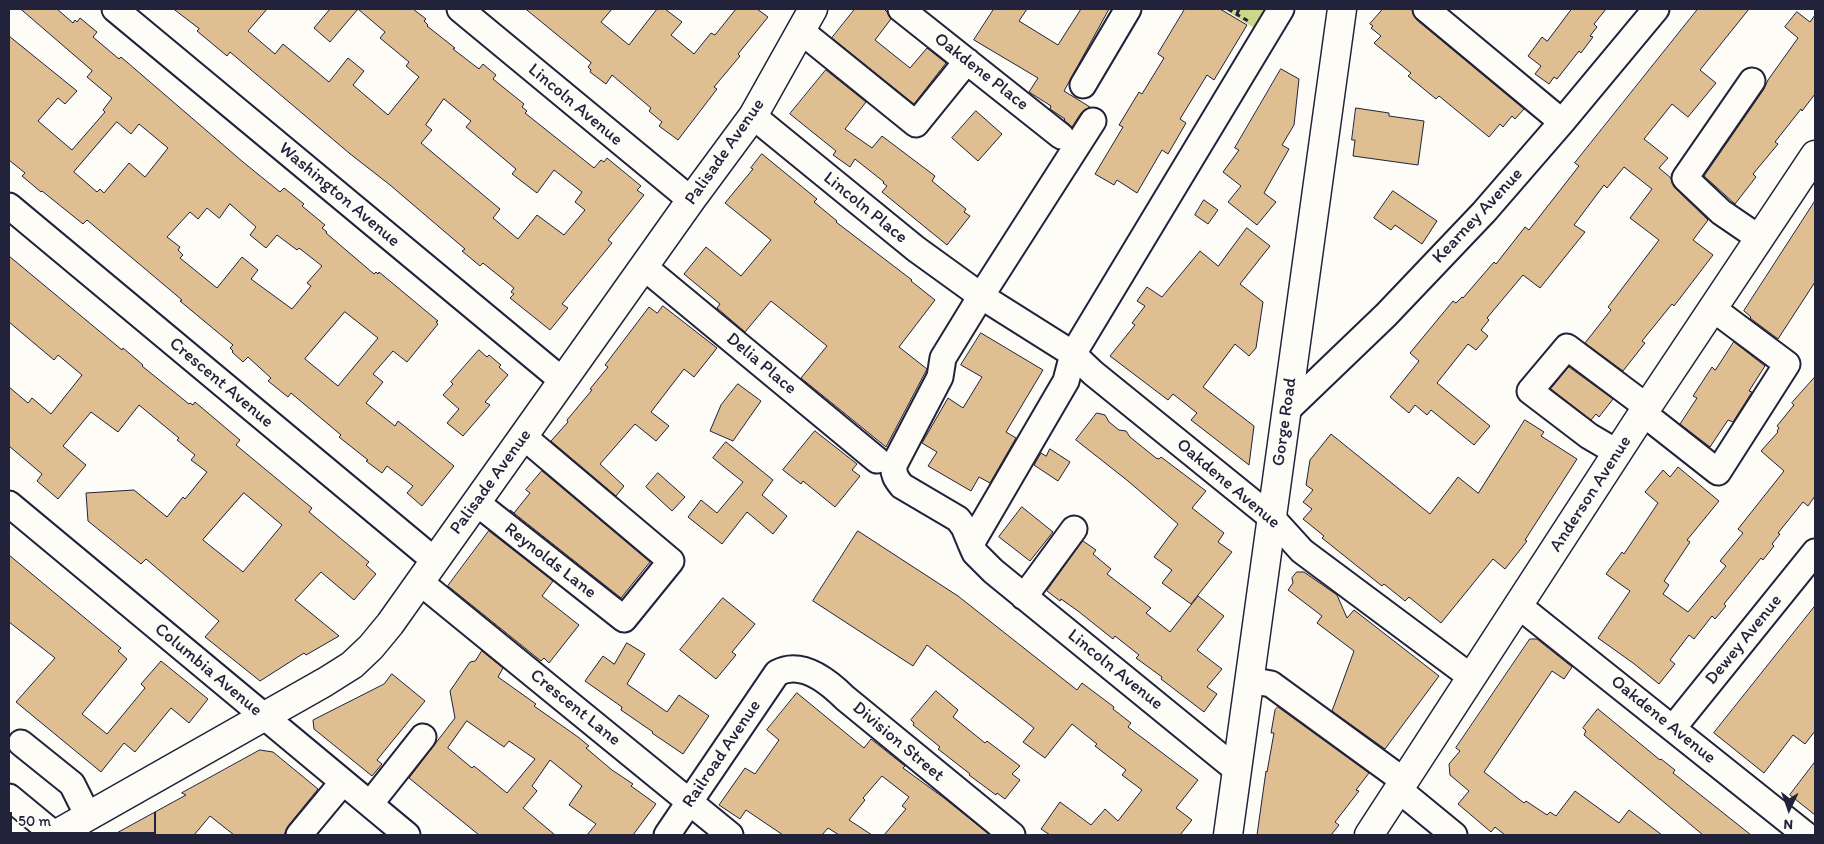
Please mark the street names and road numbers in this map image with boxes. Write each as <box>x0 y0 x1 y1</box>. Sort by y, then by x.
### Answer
street label: Oakdene Place <box>929 28 1033 116</box>
street label: Lincoln Avenue <box>523 59 627 151</box>
street label: Palisade Avenue <box>680 95 770 209</box>
street label: Washington Avenue <box>274 138 404 252</box>
street label: Kearney Avenue <box>1428 164 1528 268</box>
street label: Lincoln Place <box>819 168 911 248</box>
street label: Delia Place <box>721 328 801 400</box>
street label: Crescent Avenue <box>165 333 277 433</box>
street label: Gorge Road <box>1268 376 1302 468</box>
street label: Palisade Avenue <box>446 425 536 539</box>
street label: Anderson Avenue <box>1545 432 1637 556</box>
street label: Oakdene Avenue <box>1172 434 1284 534</box>
street label: Reynolds Lane <box>500 518 600 604</box>
street label: Dewey Avenue <box>1701 590 1787 690</box>
street label: Columbia Avenue <box>150 619 266 721</box>
street label: Lincoln Avenue <box>1063 625 1167 715</box>
street label: Crescent Lane <box>525 665 625 751</box>
street label: Oakdene Avenue <box>1606 671 1720 769</box>
street label: Railroad Avenue <box>678 696 766 812</box>
street label: Division Street <box>848 697 948 787</box>

